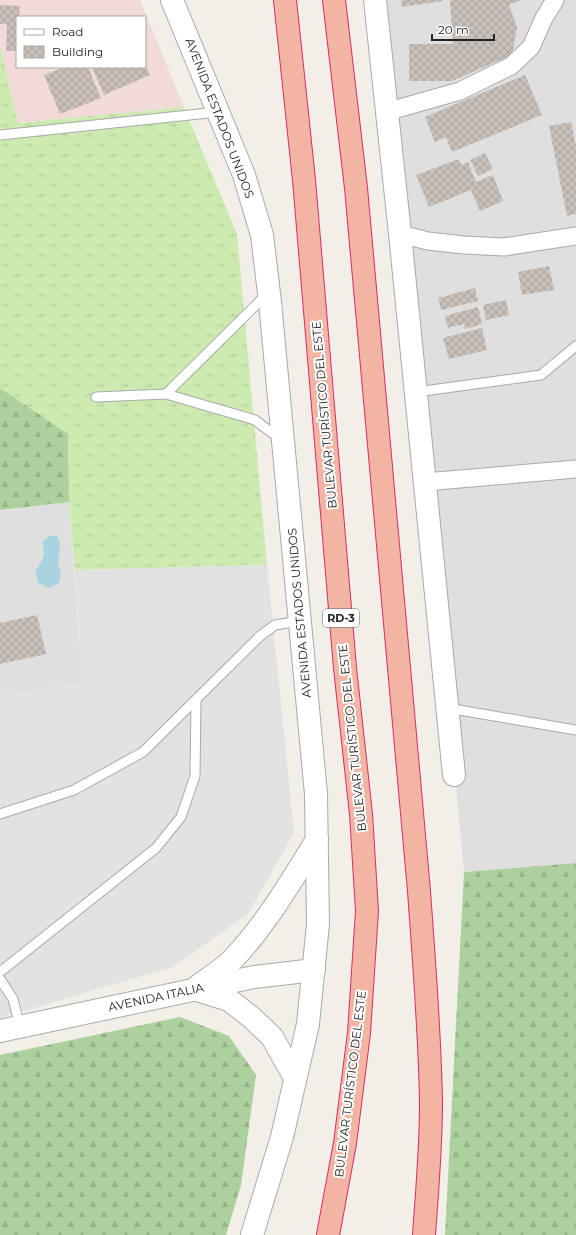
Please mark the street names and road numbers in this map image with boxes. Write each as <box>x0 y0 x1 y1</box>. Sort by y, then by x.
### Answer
street label: AVENIDA ESTADOS UNIDOS <box>182 36 258 200</box>
street label: BULEVAR TURÍSTICO DEL ESTE <box>308 321 340 509</box>
street label: AVENIDA ESTADOS UNIDOS <box>284 527 314 699</box>
road number: RD-3 <box>323 609 359 627</box>
street label: BULEVAR TURÍSTICO DEL ESTE <box>335 644 369 832</box>
street label: AVENIDA ITALIA <box>107 979 206 1014</box>
street label: BULEVAR TURÍSTICO DEL ESTE <box>331 990 369 1178</box>

